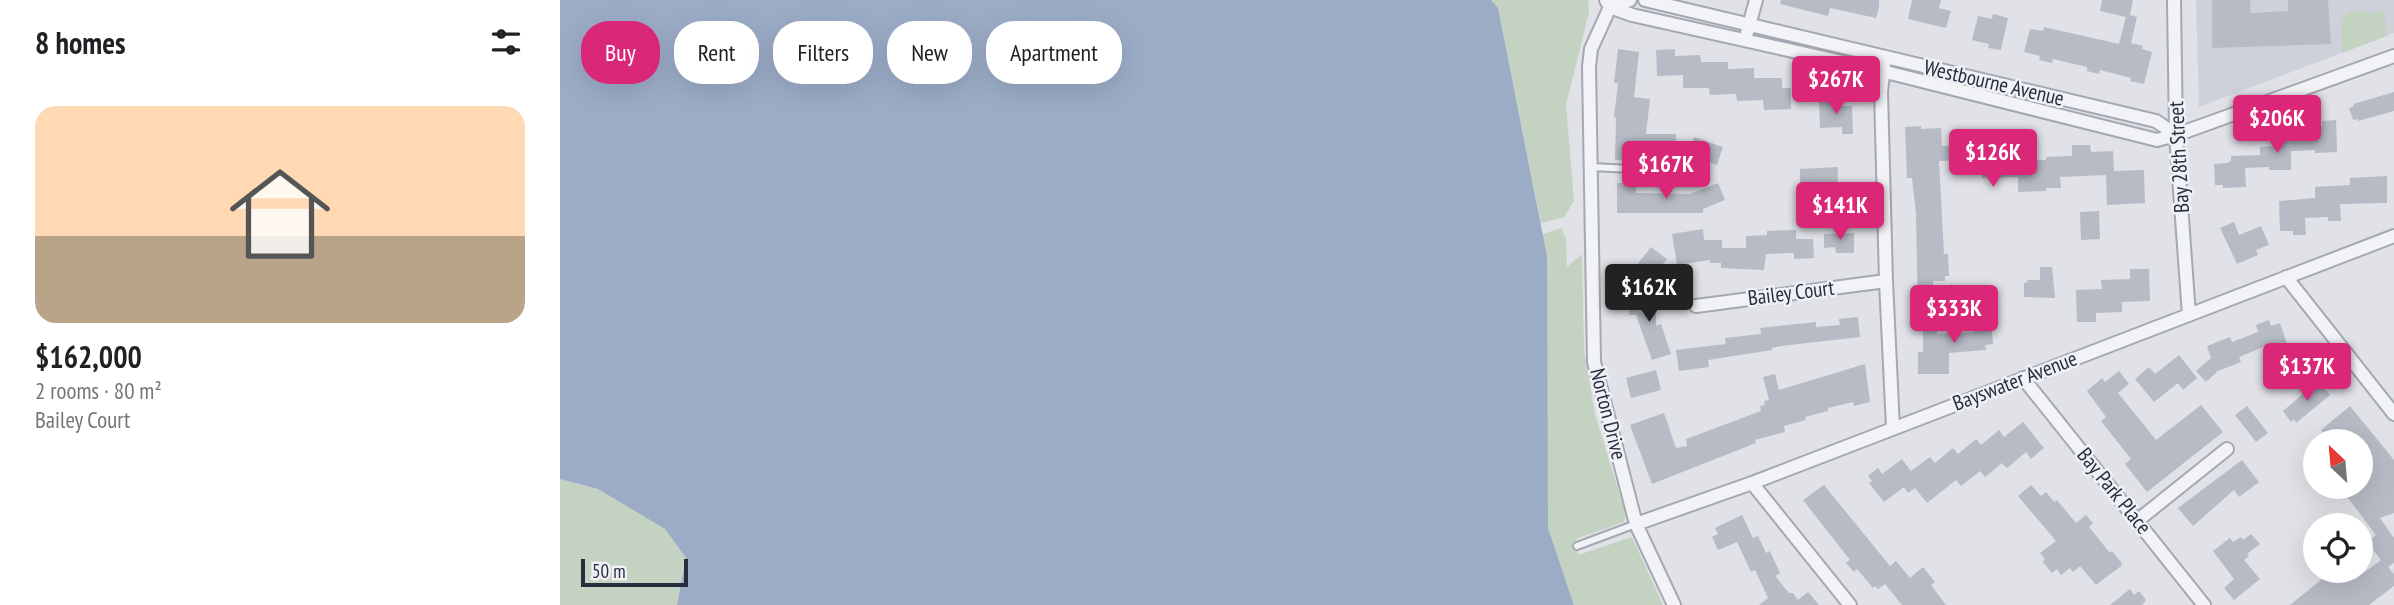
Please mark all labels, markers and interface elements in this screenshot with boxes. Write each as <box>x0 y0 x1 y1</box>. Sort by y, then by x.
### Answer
chip: Buy <box>581 21 660 84</box>
chip: Rent <box>674 21 759 84</box>
chip: Filters <box>773 21 873 84</box>
chip: New <box>887 21 972 84</box>
chip: Apartment <box>986 21 1122 84</box>
text: 8 homes <box>35 23 126 62</box>
icon: filters <box>487 23 525 61</box>
street label: Westbourne Avenue <box>1921 53 2067 112</box>
pin: $267K <box>1787 57 1885 116</box>
text: $267K <box>1808 64 1864 93</box>
pin: $206K <box>2228 96 2326 155</box>
street label: Bay 28th Street <box>2162 100 2195 214</box>
text: $206K <box>2249 103 2305 132</box>
pin: $126K <box>1944 130 2042 189</box>
text: $126K <box>1965 137 2021 166</box>
pin: $167K <box>1617 142 1715 201</box>
text: $167K <box>1638 149 1694 178</box>
icon: home <box>217 151 343 277</box>
pin: $141K <box>1791 182 1889 242</box>
text: $141K <box>1812 190 1868 219</box>
pin: $162K <box>1600 264 1698 324</box>
text: $162K <box>1621 272 1677 301</box>
street label: Bailey Court <box>1746 274 1836 311</box>
pin: $333K <box>1905 286 2003 345</box>
text: $333K <box>1926 293 1982 322</box>
text: $162,000 <box>35 337 142 376</box>
street label: Bayswater Avenue <box>1949 344 2081 417</box>
pin: $137K <box>2258 344 2356 403</box>
text: $137K <box>2279 351 2335 380</box>
street label: Norton Drive <box>1584 365 1633 462</box>
text: 2 rooms · 80 m² <box>35 376 162 405</box>
text: Bailey Court <box>35 405 130 434</box>
north arrow <box>2303 429 2373 499</box>
map controls <box>2303 429 2373 583</box>
street label: Bay Park Place <box>2071 442 2158 539</box>
button: locate <box>2303 513 2373 583</box>
scale bar <box>581 556 688 588</box>
text: 50 m <box>592 559 626 583</box>

